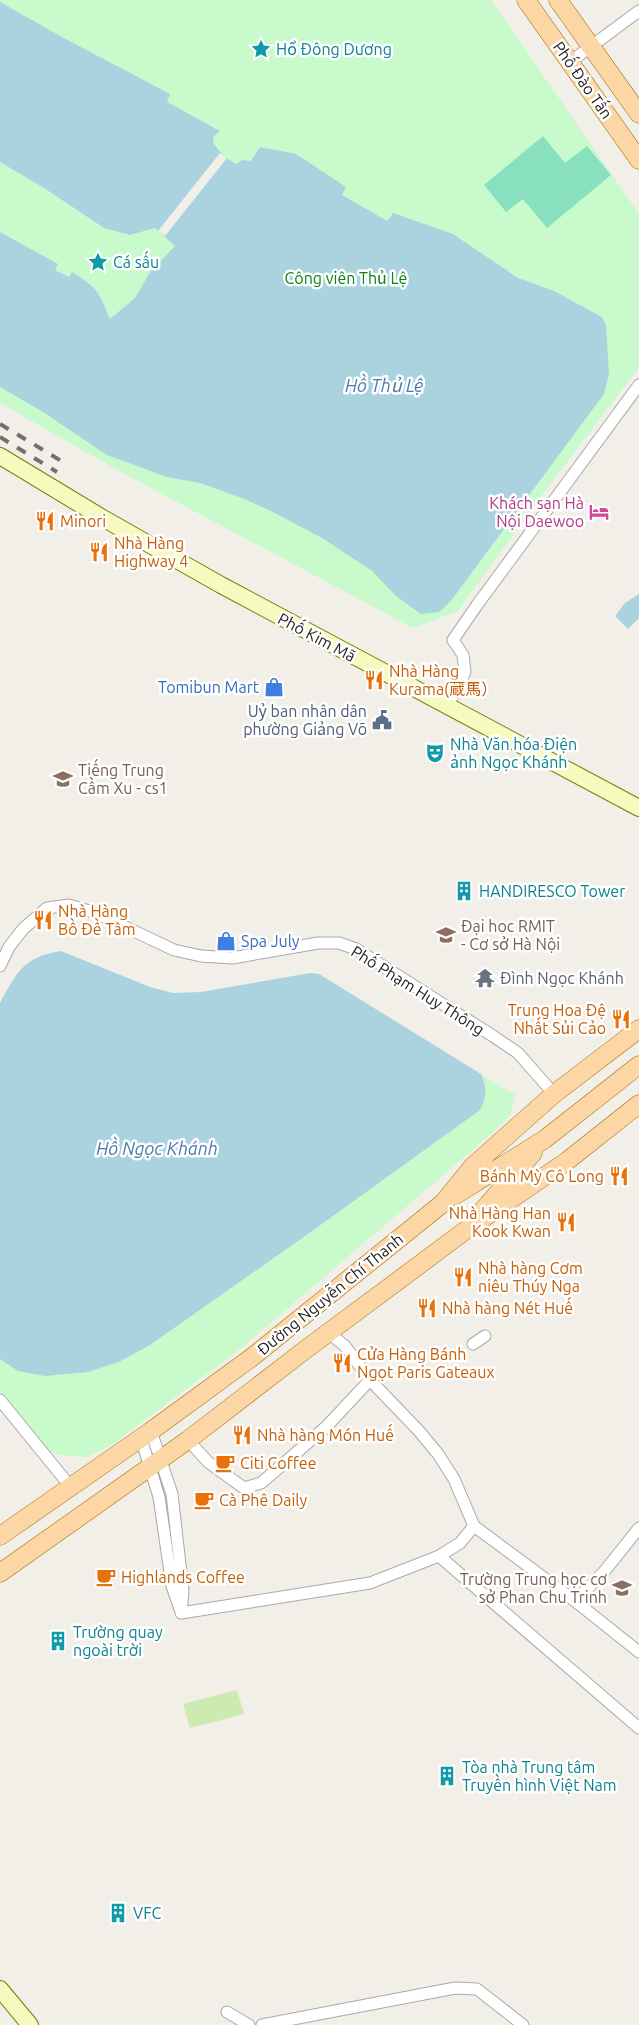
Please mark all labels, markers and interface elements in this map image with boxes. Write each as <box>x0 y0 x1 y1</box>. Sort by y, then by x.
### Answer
street label: Phố Đào Tấn <box>550 36 619 122</box>
place icon: Hổ Đông Dương <box>250 38 272 60</box>
place label: Hổ Đông Dương <box>276 40 392 58</box>
place label: Cá sấu <box>113 250 159 271</box>
place icon: Cá sấu <box>87 251 109 273</box>
park label: Công viên Thủ Lệ <box>285 269 407 287</box>
water label: Hồ Thủ Lệ <box>345 373 423 395</box>
place label: Khách sạn Hà Nội Daewoo <box>489 494 584 530</box>
hotel icon: Khách sạn Hà Nội Daewoo <box>588 501 610 523</box>
restaurant icon: Minori <box>34 510 56 532</box>
place label: Minori <box>60 512 106 530</box>
place label: Nhà Hàng Highway 4 <box>114 534 188 570</box>
restaurant icon: Nhà Hàng Highway 4 <box>88 541 110 563</box>
street label: Phố Kim Mã <box>275 606 360 665</box>
place label: Nhà Hàng Kurama(蔵馬） <box>389 662 497 699</box>
restaurant icon: Nhà Hàng Kurama(蔵馬） <box>363 669 385 691</box>
shop icon: Tomibun Mart <box>263 676 285 698</box>
place label: Tomibun Mart <box>158 678 260 696</box>
place label: Uỷ ban nhân dân phường Giảng Võ <box>243 702 367 738</box>
public building icon: Uỷ ban nhân dân phường Giảng Võ <box>371 709 393 731</box>
place label: Nhà Văn hóa Điện ảnh Ngọc Khánh <box>450 735 577 771</box>
theatre icon: Nhà Văn hóa Điện ảnh Ngọc Khánh <box>424 742 446 764</box>
place label: Tiếng Trung Cầm Xu - cs1 <box>78 758 168 797</box>
school or university icon: Tiếng Trung Cầm Xu - cs1 <box>52 768 74 790</box>
building icon: HANDIRESCO Tower <box>453 880 475 902</box>
place label: HANDIRESCO Tower <box>479 882 625 900</box>
place label: Nhà Hàng Bồ Đề Tâm <box>58 902 136 938</box>
restaurant icon: Nhà Hàng Bồ Đề Tâm <box>32 909 54 931</box>
place label: Đại học RMIT - Cơ sở Hà Nội <box>461 917 560 953</box>
school or university icon: Đại học RMIT - Cơ sở Hà Nội <box>435 924 457 946</box>
shop icon: Spa July <box>215 930 237 952</box>
place label: Spa July <box>241 932 300 950</box>
street label: Phố Phạm Huy Thông <box>348 939 489 1038</box>
temple icon: Đình Ngọc Khánh <box>474 967 496 989</box>
place label: Đình Ngọc Khánh <box>500 969 624 987</box>
place label: Trung Hoa Đệ Nhất Sủi Cảo <box>508 1001 606 1037</box>
restaurant icon: Trung Hoa Đệ Nhất Sủi Cảo <box>610 1008 632 1030</box>
water label: Hồ Ngọc Khánh <box>96 1136 218 1158</box>
restaurant icon: Bánh Mỳ Cô Long <box>608 1165 630 1187</box>
place label: Bánh Mỳ Cô Long <box>480 1167 604 1185</box>
place label: Nhà Hàng Han Kook Kwan <box>449 1204 551 1240</box>
restaurant icon: Nhà Hàng Han Kook Kwan <box>555 1211 577 1233</box>
street label: Đường Nguyễn Chí Thanh <box>252 1227 407 1358</box>
place label: Nhà hàng Cơm niêu Thúy Nga <box>478 1259 583 1295</box>
restaurant icon: Nhà hàng Cơm niêu Thúy Nga <box>452 1266 474 1288</box>
place label: Nhà hàng Nét Huế <box>442 1296 573 1317</box>
restaurant icon: Nhà hàng Nét Huế <box>416 1297 438 1319</box>
place label: Cửa Hàng Bánh Ngọt Paris Gateaux <box>357 1345 495 1381</box>
restaurant icon: Cửa Hàng Bánh Ngọt Paris Gateaux <box>331 1352 353 1374</box>
place label: Nhà hàng Món Huế <box>257 1423 394 1444</box>
restaurant icon: Nhà hàng Món Huế <box>231 1424 253 1446</box>
cafe icon: Citi Coffee <box>214 1452 236 1474</box>
place label: Citi Coffee <box>240 1454 317 1472</box>
cafe icon: Cà Phê Daily <box>193 1489 215 1511</box>
place label: Cà Phê Daily <box>219 1491 307 1509</box>
cafe icon: Highlands Coffee <box>95 1566 117 1588</box>
place label: Highlands Coffee <box>121 1568 245 1586</box>
place label: Trường Trung học cơ sở Phan Chu Trinh <box>460 1570 608 1606</box>
school or university icon: Trường Trung học cơ sở Phan Chu Trinh <box>611 1577 633 1599</box>
place label: Trường quay ngoài trời <box>73 1623 163 1659</box>
building icon: Trường quay ngoài trời <box>47 1630 69 1652</box>
place label: Tòa nhà Trung tâm Truyền hình Việt Nam <box>462 1758 617 1794</box>
building icon: Tòa nhà Trung tâm Truyền hình Việt Nam <box>436 1765 458 1787</box>
building icon: VFC <box>107 1902 129 1924</box>
place label: VFC <box>133 1904 162 1922</box>

